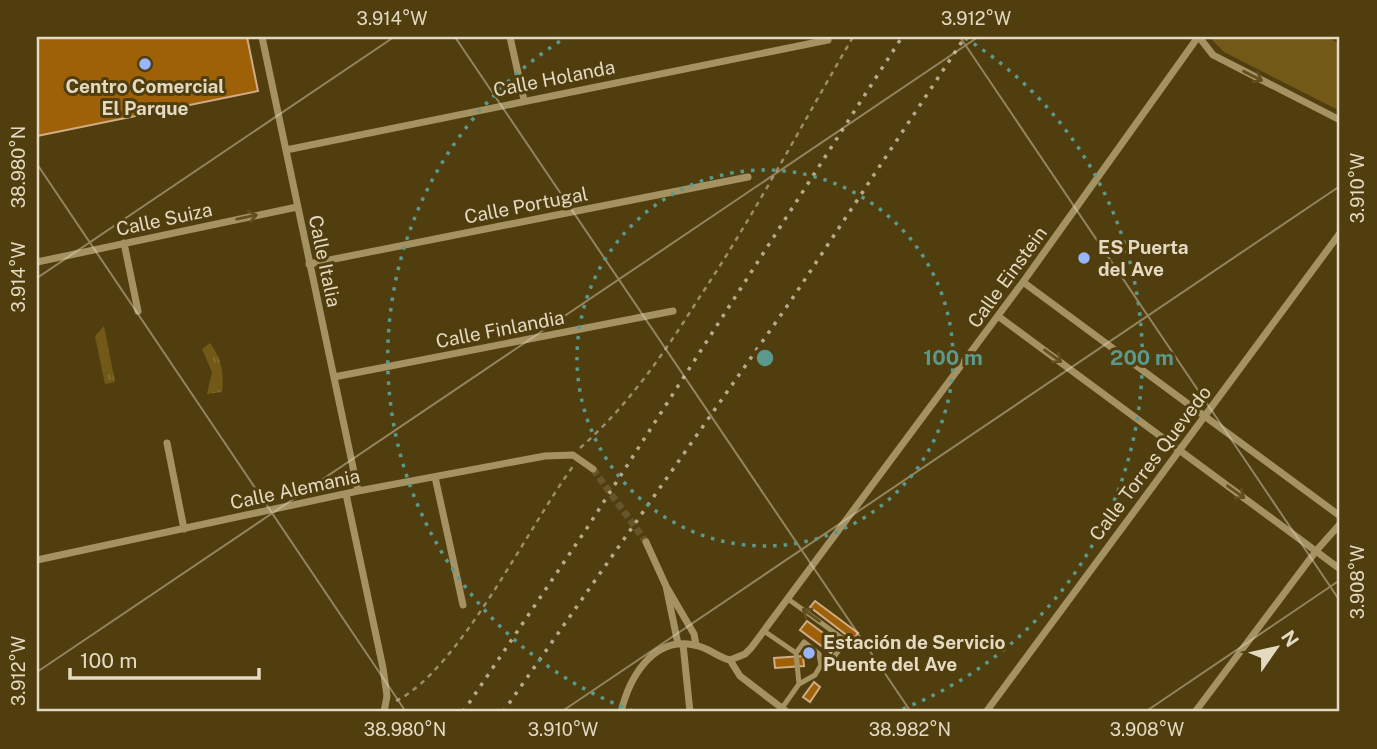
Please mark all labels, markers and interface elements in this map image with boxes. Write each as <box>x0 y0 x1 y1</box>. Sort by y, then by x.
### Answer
text: 3.914°W <box>357 8 427 29</box>
text: 3.912°W <box>941 8 1011 29</box>
street label: Calle Holanda <box>491 55 617 101</box>
marker: Centro Comercial El Parque <box>137 56 153 72</box>
one-way arrow <box>1242 69 1263 83</box>
place label: Centro Comercial El Parque <box>65 75 225 119</box>
text: 38.980°N <box>8 126 29 208</box>
text: 3.910°W <box>1347 153 1368 223</box>
street label: Calle Portugal <box>462 182 590 228</box>
street label: Calle Suiza <box>114 198 214 240</box>
one-way arrow <box>235 210 258 224</box>
street label: Calle Italia <box>305 213 345 309</box>
street label: Calle Einstein <box>963 222 1051 332</box>
place label: ES Puerta del Ave <box>1098 236 1189 280</box>
text: 3.914°W <box>8 242 29 312</box>
marker: ES Puerta del Ave <box>1076 250 1092 266</box>
street label: Calle Finlandia <box>434 306 566 352</box>
text: 100 m <box>923 345 983 370</box>
text: 200 m <box>1110 345 1174 370</box>
centre of rings <box>753 346 777 370</box>
one-way arrow <box>1043 349 1062 364</box>
street label: Calle Torres Quevedo <box>1085 381 1215 545</box>
street label: Calle Alemania <box>228 465 362 513</box>
one-way arrow <box>1226 484 1245 499</box>
text: 3.908°W <box>1347 545 1368 619</box>
one-way arrow <box>802 608 821 622</box>
north arrow <box>1240 612 1310 682</box>
text: N <box>1277 626 1303 651</box>
place label: Estación de Servicio Puente del Ave <box>823 631 1006 675</box>
text: 3.912°W <box>8 636 29 706</box>
scale bar <box>70 637 259 681</box>
marker: Estación de Servicio Puente del Ave <box>801 645 817 661</box>
text: 100 m <box>80 648 137 673</box>
text: 38.980°N <box>364 719 446 740</box>
text: 3.910°W <box>528 719 598 740</box>
text: 38.982°N <box>869 719 951 740</box>
text: 3.908°W <box>1110 719 1184 740</box>

